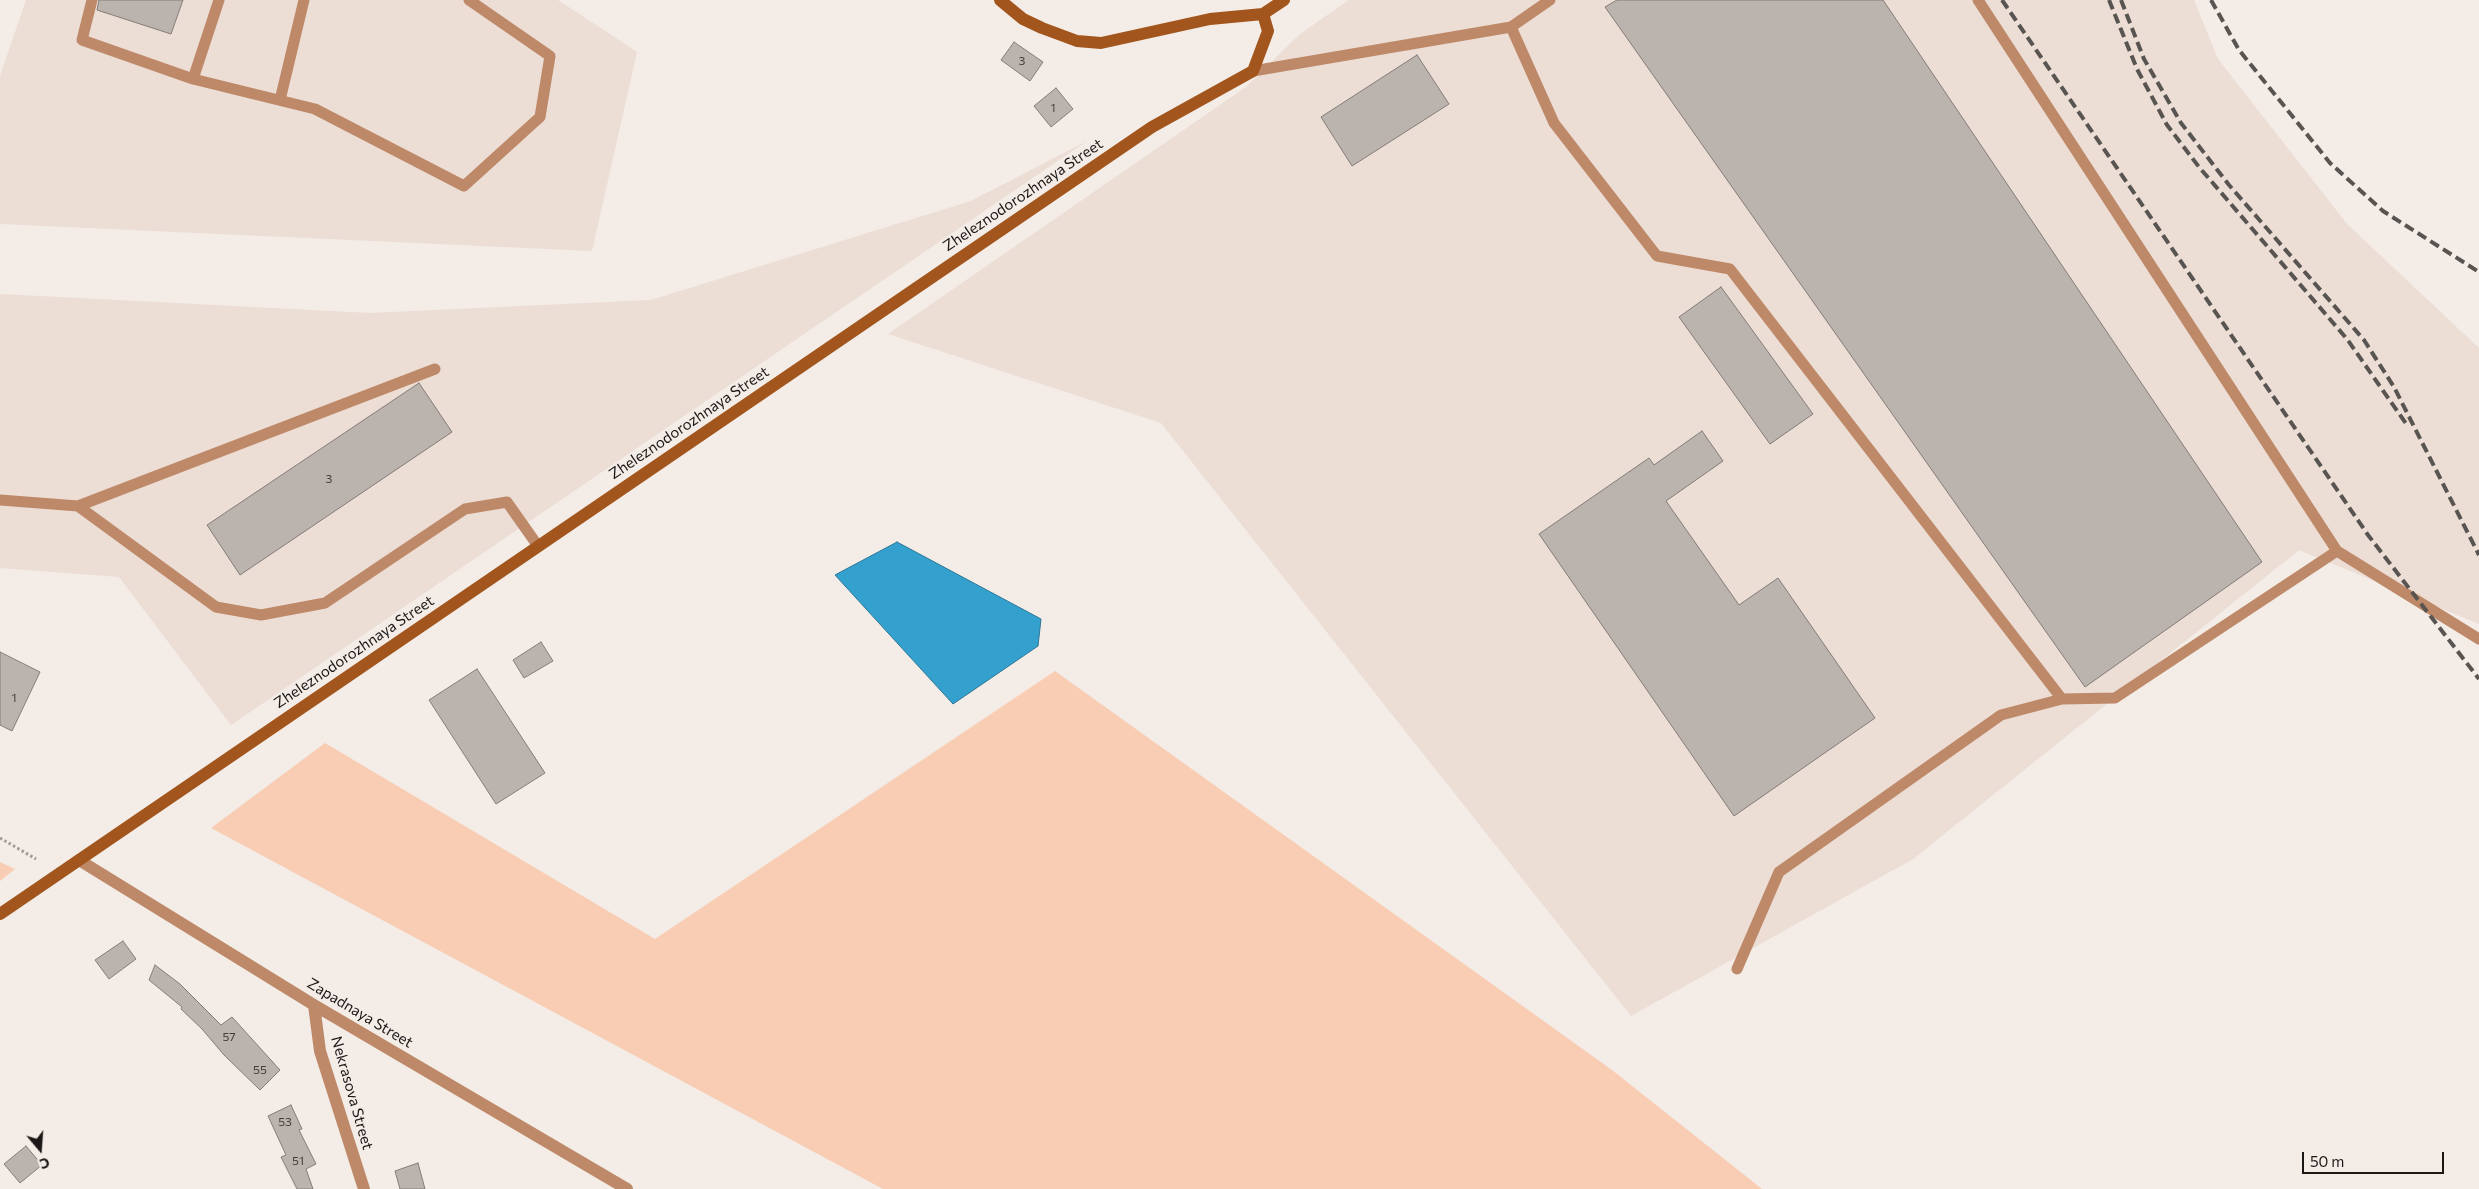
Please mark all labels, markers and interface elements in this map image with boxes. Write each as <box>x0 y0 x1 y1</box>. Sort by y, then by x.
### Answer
house number: 3 <box>1019 54 1025 68</box>
house number: 1 <box>1050 101 1056 115</box>
street label: Zheleznodorozhnaya Street <box>940 135 1106 255</box>
street label: Zheleznodorozhnaya Street <box>606 363 772 483</box>
house number: 3 <box>326 472 332 486</box>
street label: Zheleznodorozhnaya Street <box>271 592 437 712</box>
house number: 1 <box>11 691 17 705</box>
street label: Zapadnaya Street <box>304 974 416 1052</box>
house number: 57 <box>222 1030 236 1044</box>
street label: Nekrasova Street <box>327 1034 377 1152</box>
house number: 55 <box>253 1063 267 1077</box>
house number: 53 <box>278 1115 292 1129</box>
north arrow <box>15 1124 65 1174</box>
scale bar <box>2304 1142 2446 1174</box>
text: 50 m <box>2310 1152 2344 1170</box>
text: С <box>38 1154 52 1173</box>
house number: 51 <box>292 1154 304 1168</box>

